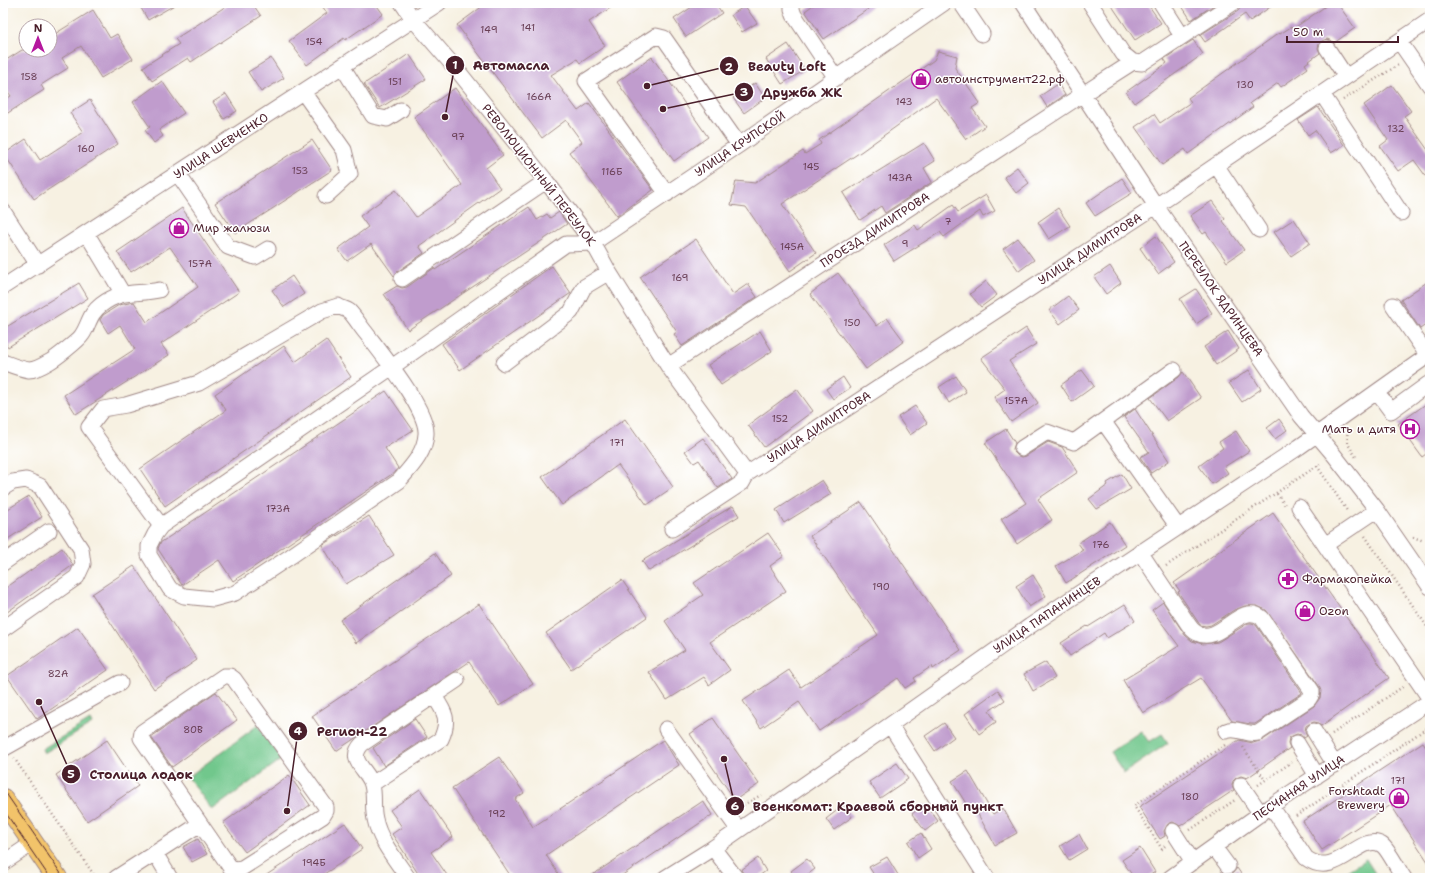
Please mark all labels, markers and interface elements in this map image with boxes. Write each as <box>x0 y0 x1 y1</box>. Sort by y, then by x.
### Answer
north arrow <box>18 18 58 58</box>
scale bar <box>1287 18 1398 44</box>
text: N <box>34 21 43 36</box>
house number: 141 <box>521 21 535 34</box>
house number: 149 <box>480 23 498 36</box>
text: 50 m <box>1293 24 1323 40</box>
house number: 154 <box>306 35 322 48</box>
callout: Автомасла <box>445 52 558 77</box>
callout: Beauty Loft <box>719 54 834 79</box>
text: 1 <box>452 57 458 73</box>
text: Автомасла <box>473 57 549 74</box>
text: Beauty Loft <box>748 58 826 75</box>
text: 2 <box>725 59 734 75</box>
shop icon: автоинструмент22.рф <box>910 68 932 90</box>
house number: 158 <box>21 70 37 83</box>
place label: автоинструмент22.рф <box>935 71 1065 87</box>
house number: 151 <box>388 75 402 88</box>
house number: 130 <box>1236 78 1254 91</box>
callout: Дружба ЖК <box>734 80 851 105</box>
text: 3 <box>740 84 748 100</box>
text: Дружба ЖК <box>762 84 842 101</box>
house number: 166А <box>527 90 551 103</box>
house number: 143 <box>895 95 913 108</box>
street label: РЕВОЛЮЦИОННЫЙ ПЕРЕУЛОК <box>478 101 600 250</box>
street label: УЛИЦА КРУПСКОЙ <box>691 108 789 180</box>
street label: УЛИЦА ШЕВЧЕНКО <box>171 109 271 183</box>
house number: 132 <box>1387 122 1405 135</box>
house number: 97 <box>451 130 465 143</box>
house number: 160 <box>77 142 95 155</box>
house number: 145 <box>803 160 819 173</box>
house number: 153 <box>292 164 308 177</box>
house number: 116Б <box>601 165 623 178</box>
house number: 143А <box>888 171 912 184</box>
street label: ПРОЕЗД ДИМИТРОВА <box>817 189 933 271</box>
street label: УЛИЦА ДИМИТРОВА <box>1035 209 1145 289</box>
house number: 7 <box>945 215 952 228</box>
shop icon: Мир жалюзи <box>168 217 190 239</box>
place label: Мир жалюзи <box>193 220 270 236</box>
house number: 9 <box>902 237 909 250</box>
street label: ПЕРЕУЛОК ЯДРИНЦЕВА <box>1175 238 1267 360</box>
house number: 145А <box>780 240 804 253</box>
house number: 157А <box>188 257 212 270</box>
house number: 169 <box>671 271 689 284</box>
house number: 150 <box>843 316 861 329</box>
street label: УЛИЦА ДИМИТРОВА <box>764 387 874 467</box>
house number: 157А <box>1004 394 1028 407</box>
house number: 152 <box>772 412 788 425</box>
hospital icon: Мать и дитя <box>1399 418 1421 440</box>
place label: Мать и дитя <box>1322 421 1396 437</box>
house number: 171 <box>610 436 624 449</box>
house number: 173А <box>266 502 290 515</box>
house number: 176 <box>1092 538 1110 551</box>
pharmacy icon: Фармакопейка <box>1277 568 1299 590</box>
place label: Фармакопейка <box>1302 571 1392 587</box>
street label: УЛИЦА ПАПАНИНЦЕВ <box>990 573 1104 657</box>
house number: 190 <box>872 580 890 593</box>
shop icon: Ozon <box>1294 600 1316 622</box>
place label: Ozon <box>1319 603 1349 619</box>
house number: 82А <box>48 667 68 680</box>
callout: Регион-22 <box>288 719 395 744</box>
house number: 80В <box>183 723 203 736</box>
text: 4 <box>294 723 303 739</box>
text: Регион-22 <box>317 723 387 740</box>
street label: ПЕСЧАНАЯ УЛИЦА <box>1250 751 1348 825</box>
callout: Столица лодок <box>61 762 200 787</box>
text: 5 <box>67 766 75 782</box>
text: Столица лодок <box>89 766 193 783</box>
house number: 171 <box>1391 774 1405 787</box>
place label: Forshtadt Brewery <box>1328 783 1385 813</box>
shop icon: Forshtadt Brewery <box>1388 787 1410 809</box>
house number: 180 <box>1181 790 1199 803</box>
callout: Военкомат: Краевой сборный пункт <box>725 794 1011 819</box>
text: 6 <box>731 798 739 814</box>
text: Военкомат: Краевой сборный пункт <box>753 798 1003 815</box>
house number: 192 <box>488 807 506 820</box>
house number: 194Б <box>302 856 326 869</box>

